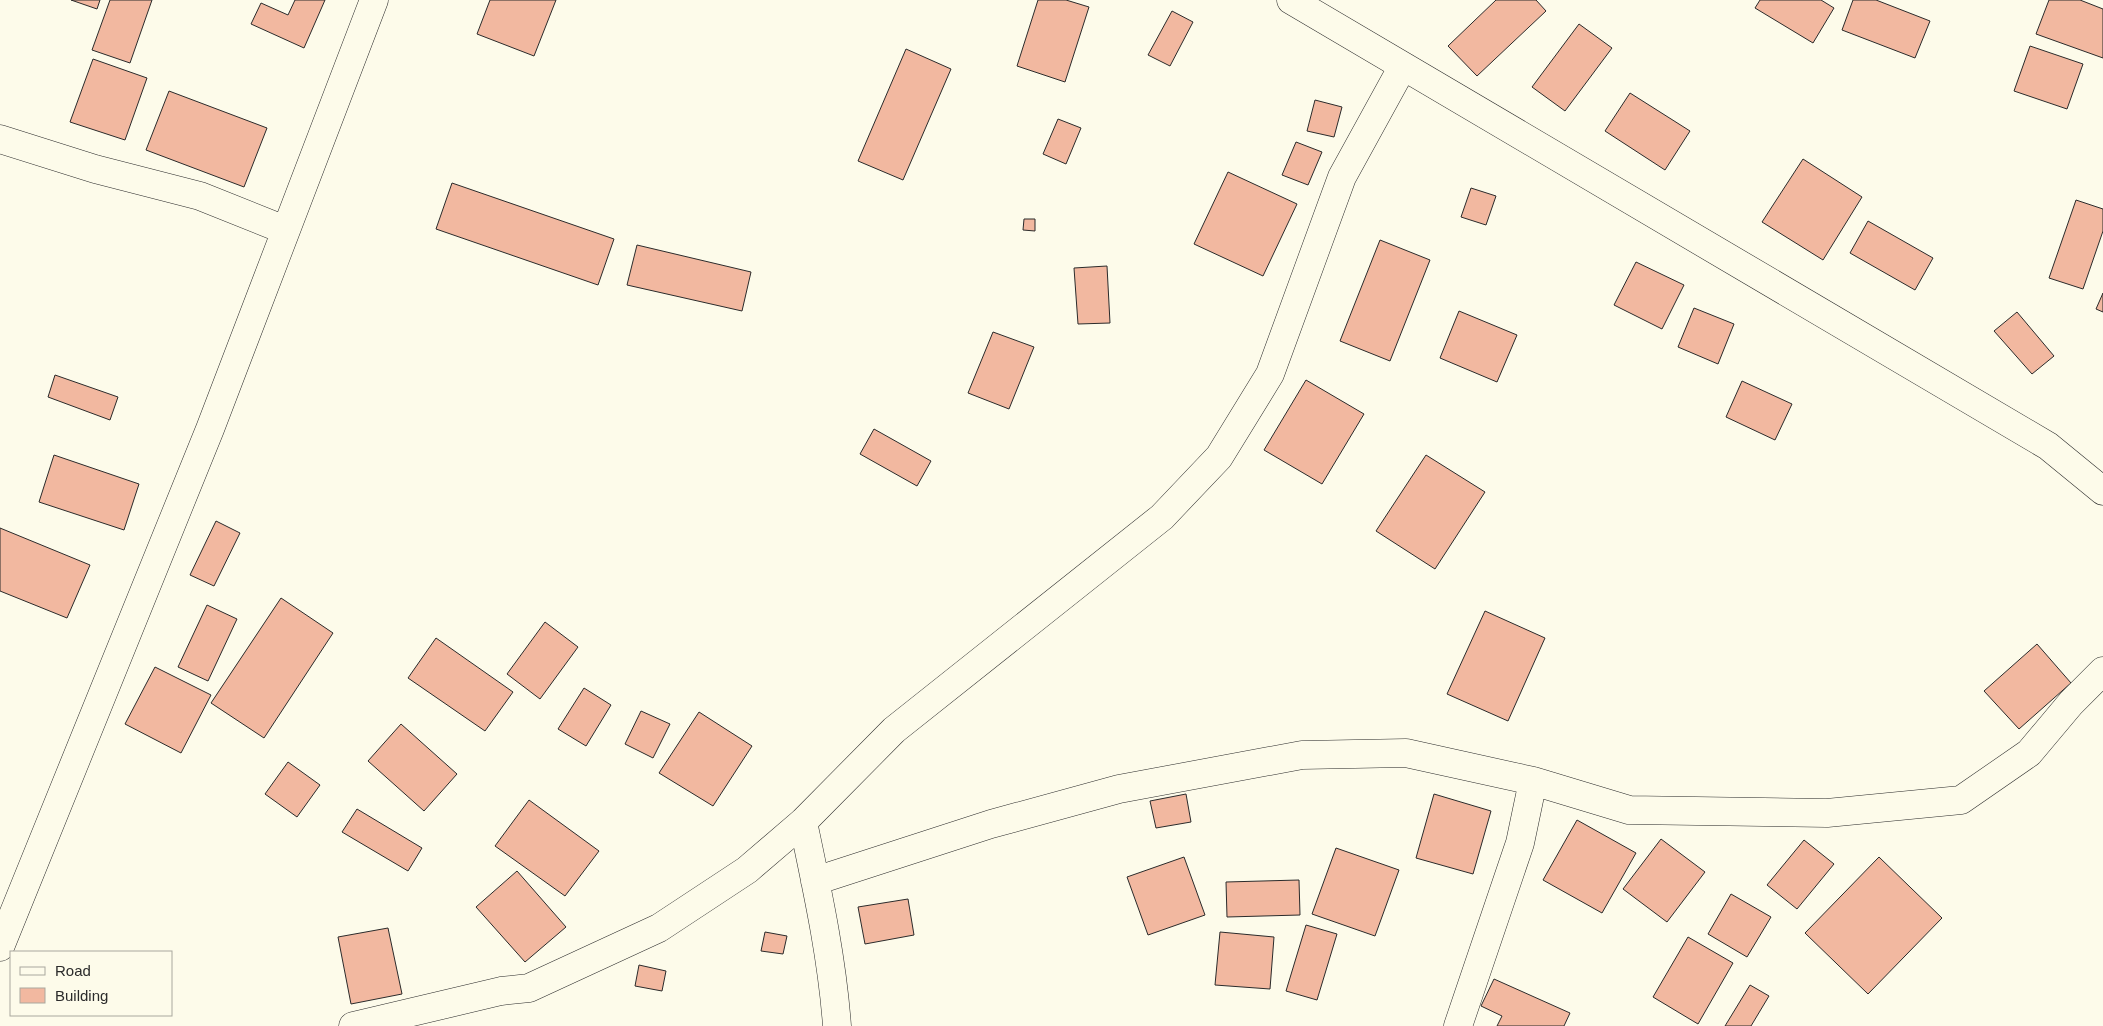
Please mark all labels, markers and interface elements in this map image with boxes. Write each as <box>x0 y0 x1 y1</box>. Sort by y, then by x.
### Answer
legend <box>10 951 172 1016</box>
text: Road <box>55 962 91 979</box>
text: Building <box>55 987 108 1004</box>

